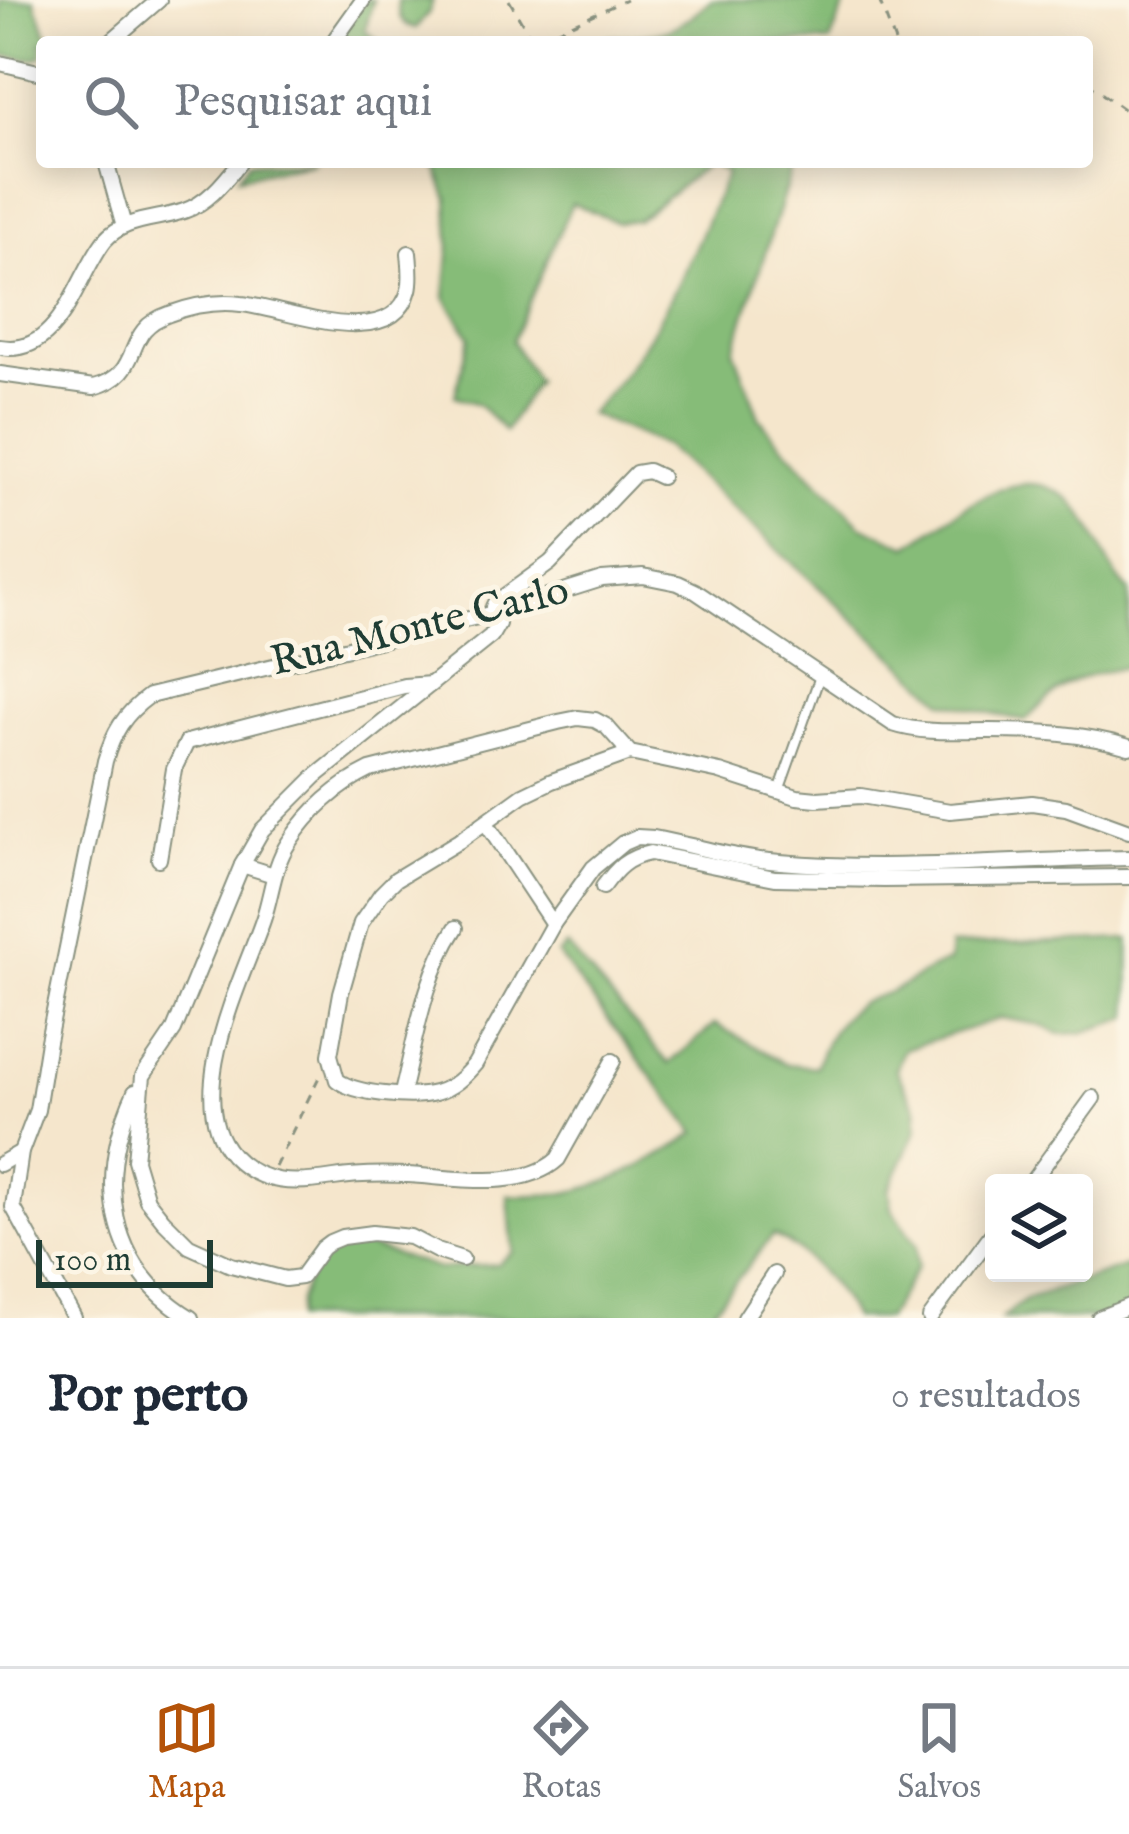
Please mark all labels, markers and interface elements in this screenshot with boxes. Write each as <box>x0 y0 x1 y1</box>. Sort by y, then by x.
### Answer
search box <box>36 36 1093 168</box>
icon: search <box>78 69 144 135</box>
text: Pesquisar aqui <box>174 74 432 131</box>
street label: Rua Monte Carlo <box>266 564 574 690</box>
map controls <box>985 1174 1093 1282</box>
button: layers <box>985 1174 1093 1282</box>
scale bar <box>36 1234 213 1287</box>
text: 100 m <box>54 1240 131 1282</box>
text: Por perto <box>48 1364 248 1429</box>
text: 0 resultados <box>891 1372 1081 1421</box>
tab: Mapa <box>148 1695 225 1809</box>
tab: Rotas <box>522 1695 601 1809</box>
tab: Salvos <box>897 1695 981 1809</box>

